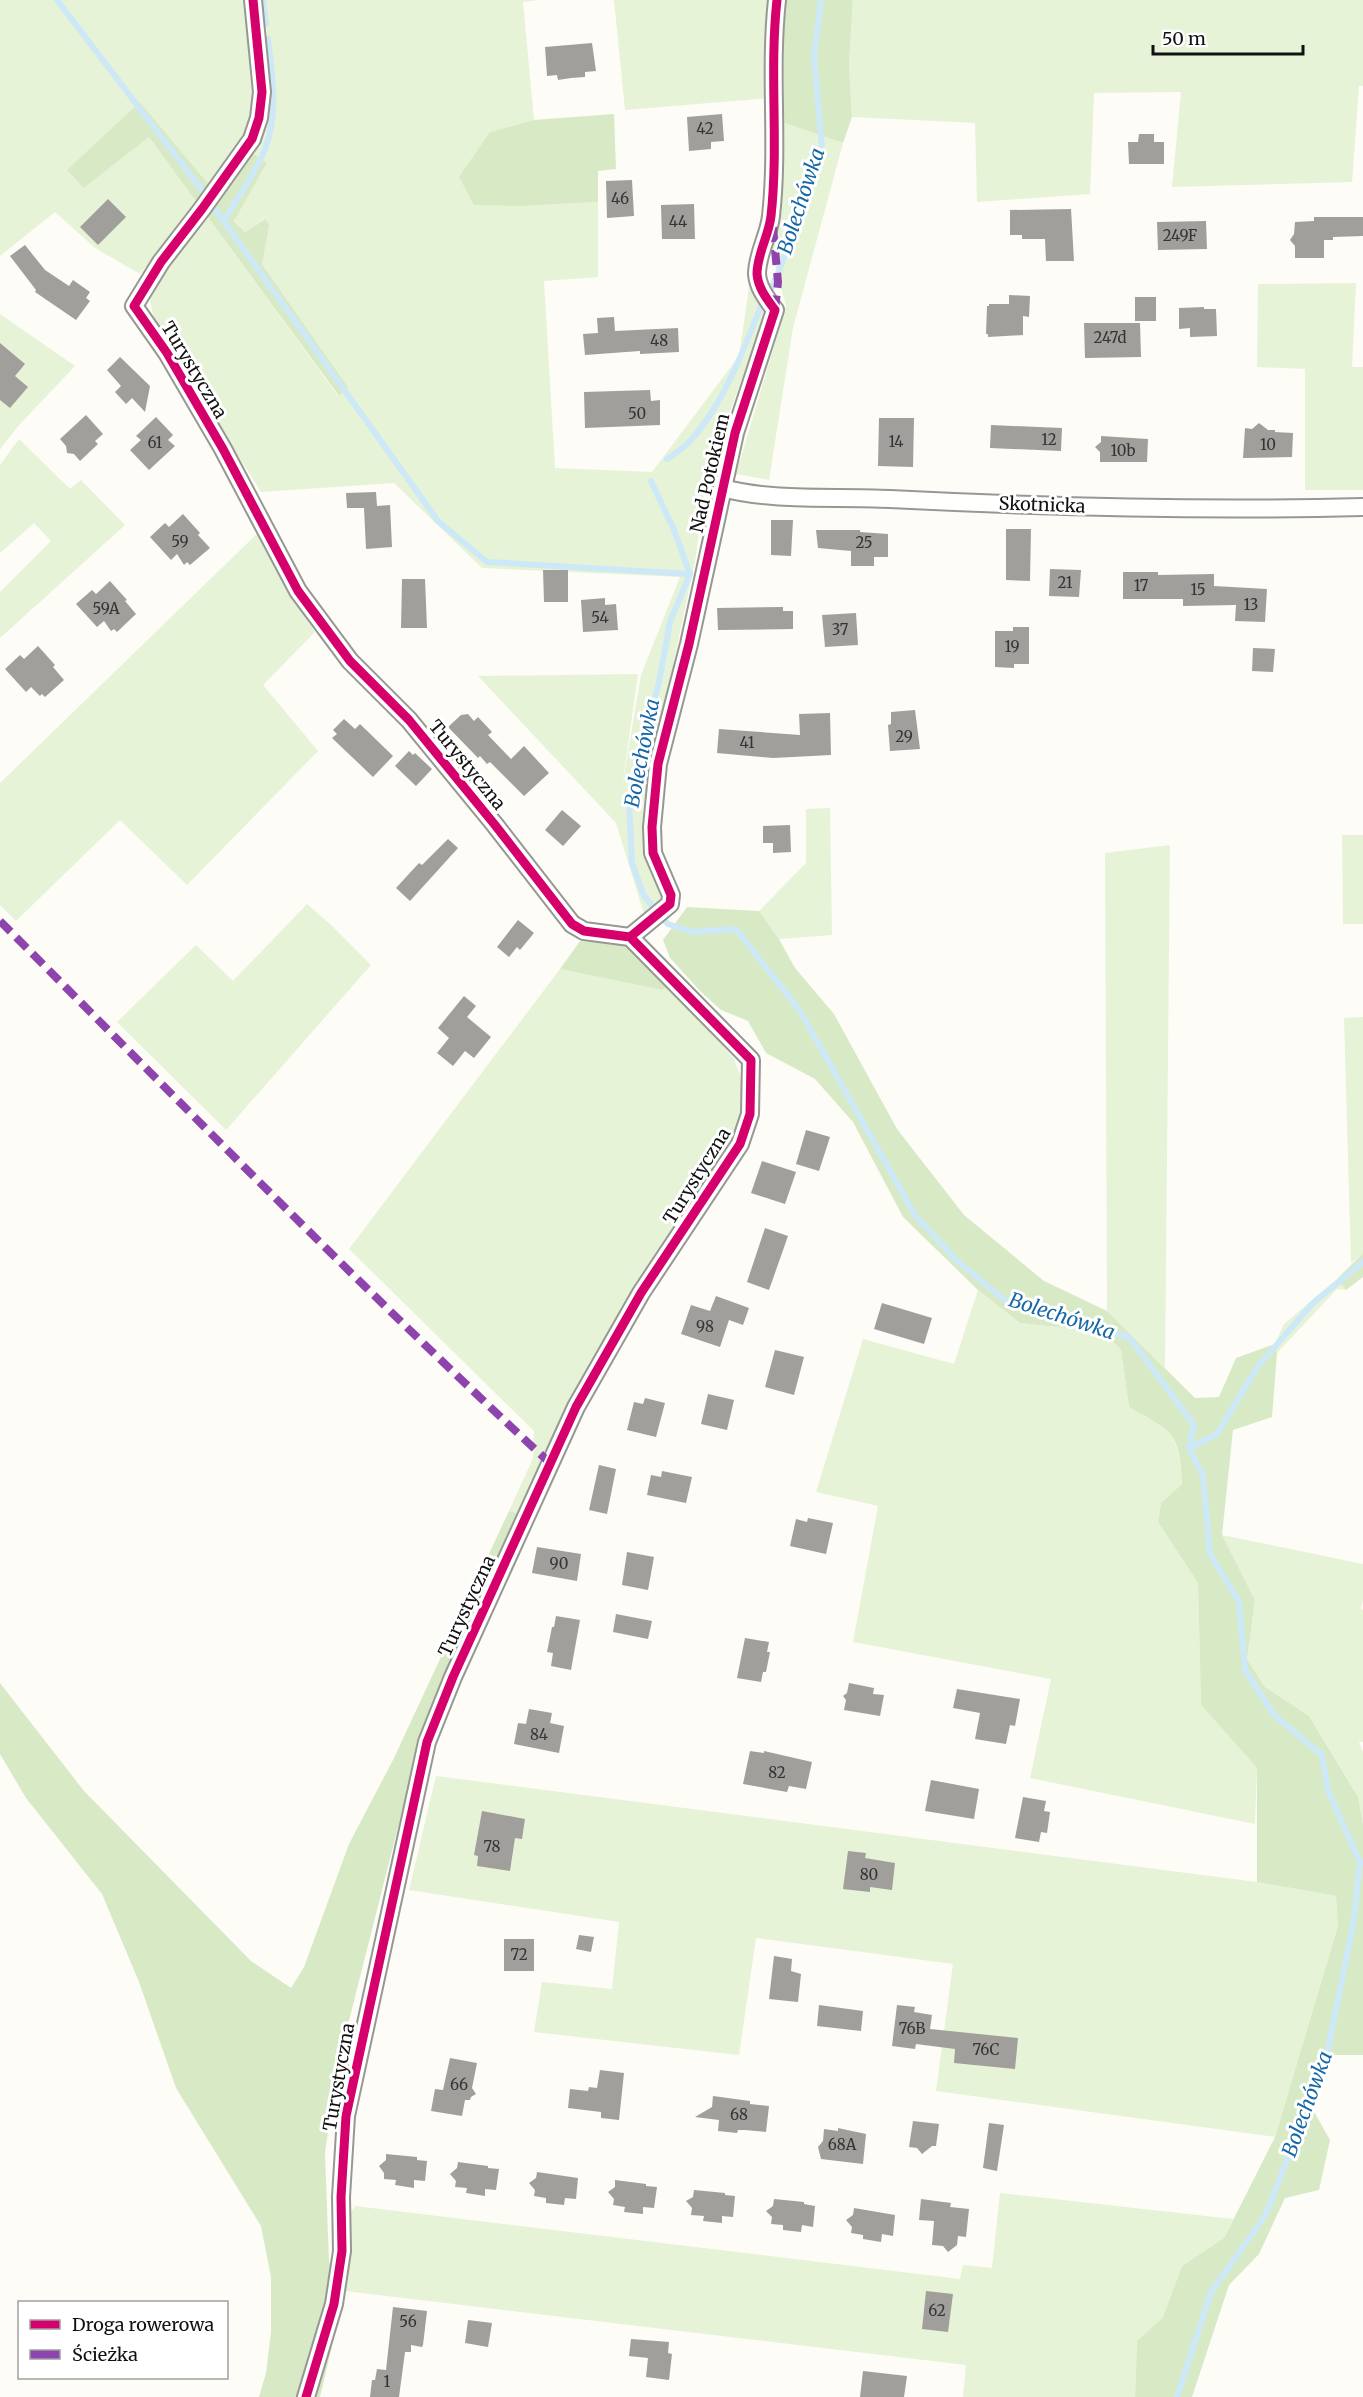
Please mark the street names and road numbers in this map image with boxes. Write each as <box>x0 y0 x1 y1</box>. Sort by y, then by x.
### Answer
street label: Turystyczna <box>156 317 233 423</box>
street label: Nad Potokiem <box>685 411 734 535</box>
street label: Skotnicka <box>998 491 1086 518</box>
street label: Turystyczna <box>424 715 511 815</box>
street label: Turystyczna <box>658 1123 735 1228</box>
street label: Turystyczna <box>433 1551 500 1660</box>
street label: Turystyczna <box>318 2021 359 2133</box>

